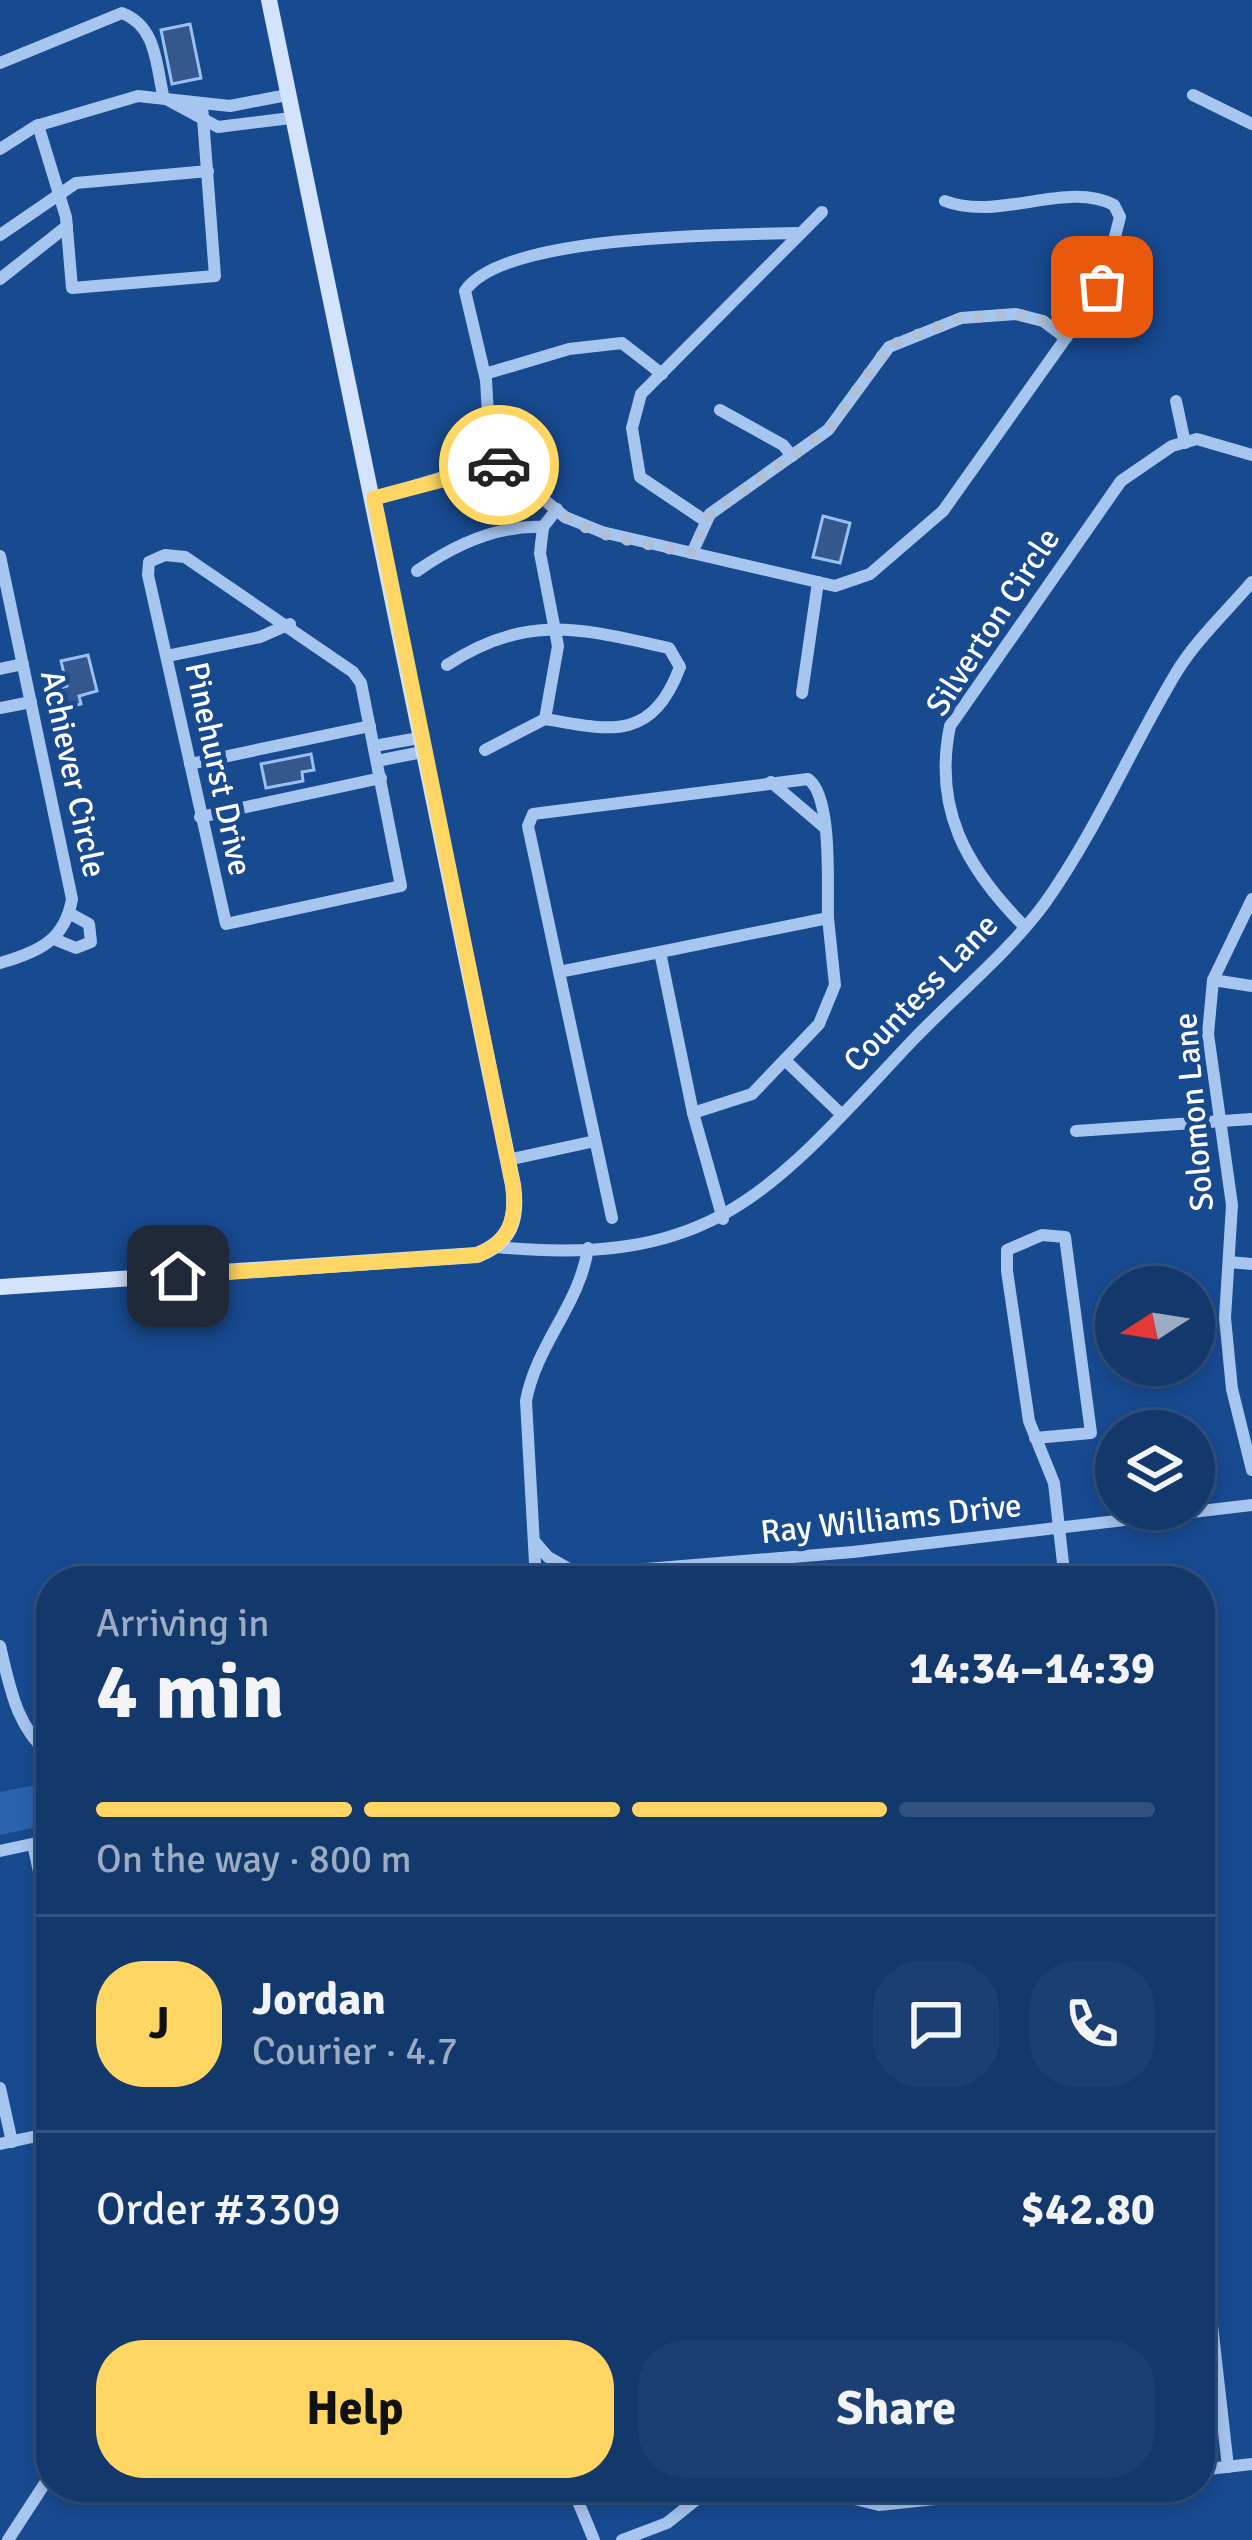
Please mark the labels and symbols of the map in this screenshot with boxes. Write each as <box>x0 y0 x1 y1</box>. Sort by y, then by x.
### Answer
pin <box>1051 236 1153 338</box>
courier <box>439 405 559 525</box>
street label: Silverton Circle <box>917 520 1069 724</box>
street label: Pinehurst Drive <box>175 658 261 880</box>
street label: Achiever Circle <box>31 667 115 881</box>
street label: Countess Lane <box>835 905 1007 1081</box>
street label: Solomon Lane <box>1165 1011 1223 1213</box>
pin <box>127 1225 229 1327</box>
north arrow <box>1095 1266 1215 1386</box>
street label: Ray Williams Drive <box>759 1485 1023 1553</box>

